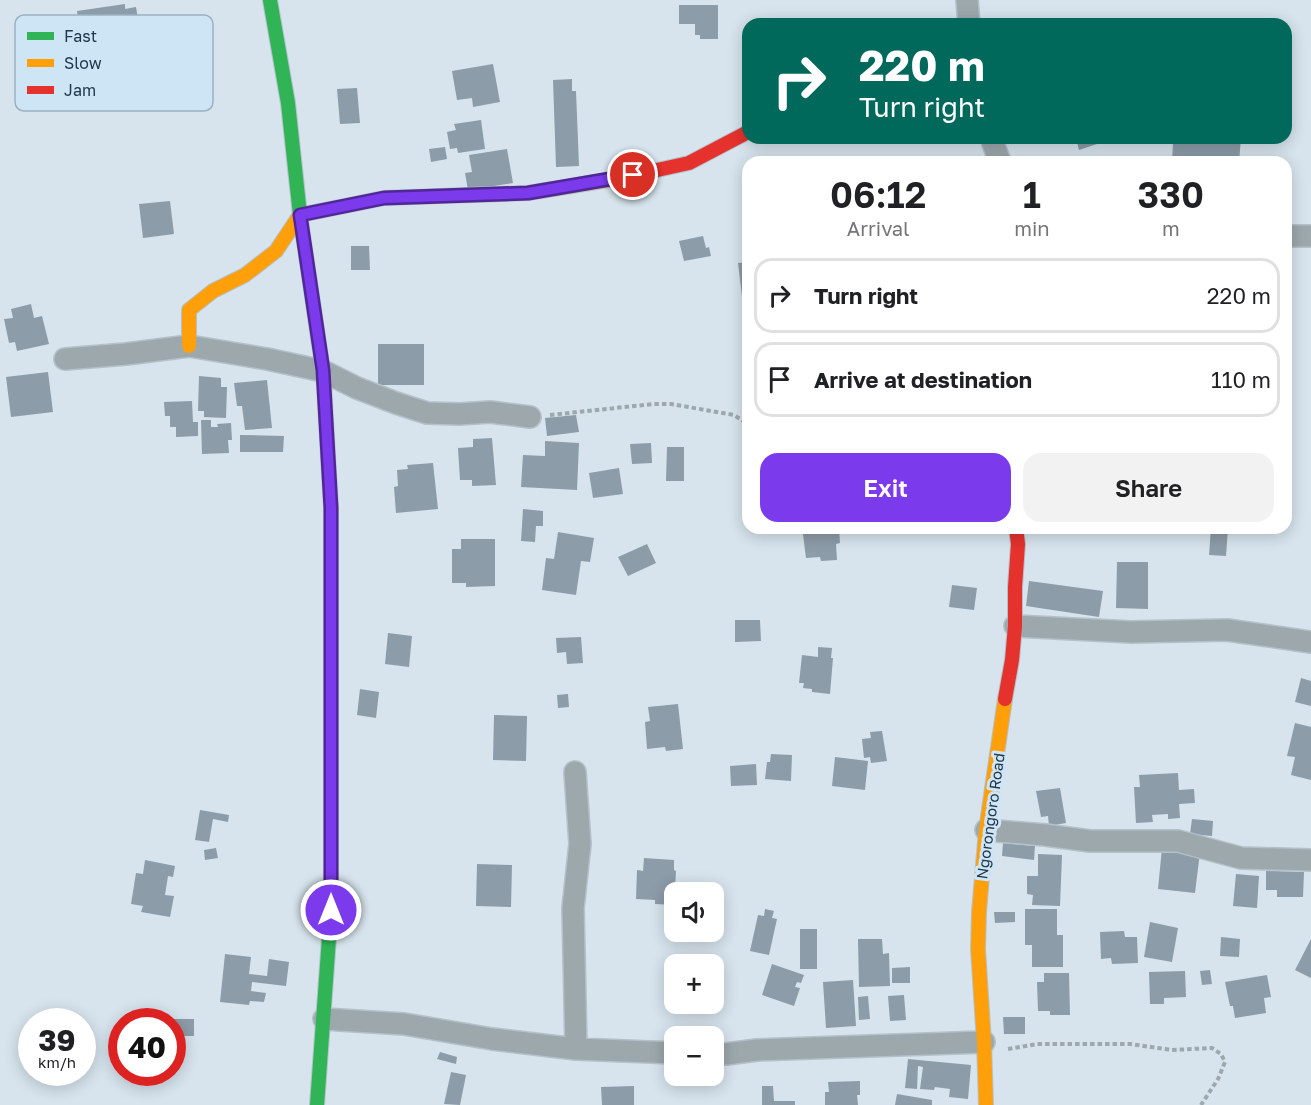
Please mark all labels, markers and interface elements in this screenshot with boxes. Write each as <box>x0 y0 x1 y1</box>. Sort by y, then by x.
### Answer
legend <box>15 15 213 111</box>
text: Fast <box>64 26 97 46</box>
text: 220 m <box>859 40 985 90</box>
icon: right <box>760 42 838 120</box>
text: Slow <box>64 53 102 73</box>
text: Jam <box>64 80 96 100</box>
text: Turn right <box>859 91 985 123</box>
pin <box>607 149 658 200</box>
icon: arrive <box>616 158 649 191</box>
text: 06:12 <box>830 173 926 216</box>
text: 1 <box>1023 173 1041 216</box>
text: 330 <box>1138 173 1204 216</box>
text: Arrival <box>847 216 909 240</box>
text: min <box>1014 216 1050 240</box>
text: m <box>1162 216 1180 240</box>
icon: right <box>763 279 796 312</box>
text: Turn right <box>814 282 918 309</box>
text: 220 m <box>1207 282 1271 309</box>
icon: arrive <box>763 363 796 396</box>
text: Arrive at destination <box>814 366 1032 393</box>
text: 110 m <box>1211 366 1271 393</box>
button: Exit <box>760 453 1011 522</box>
button: Share <box>1023 453 1274 522</box>
street label: Ngorongoro Road <box>972 752 1008 880</box>
position arrow <box>299 878 363 942</box>
map controls <box>664 882 724 1086</box>
button: sound <box>664 882 724 942</box>
button: + <box>664 954 724 1014</box>
speed limit sign: 40 <box>108 1008 186 1086</box>
text: 39 <box>38 1022 76 1058</box>
button: − <box>664 1026 724 1086</box>
text: km/h <box>38 1053 76 1071</box>

